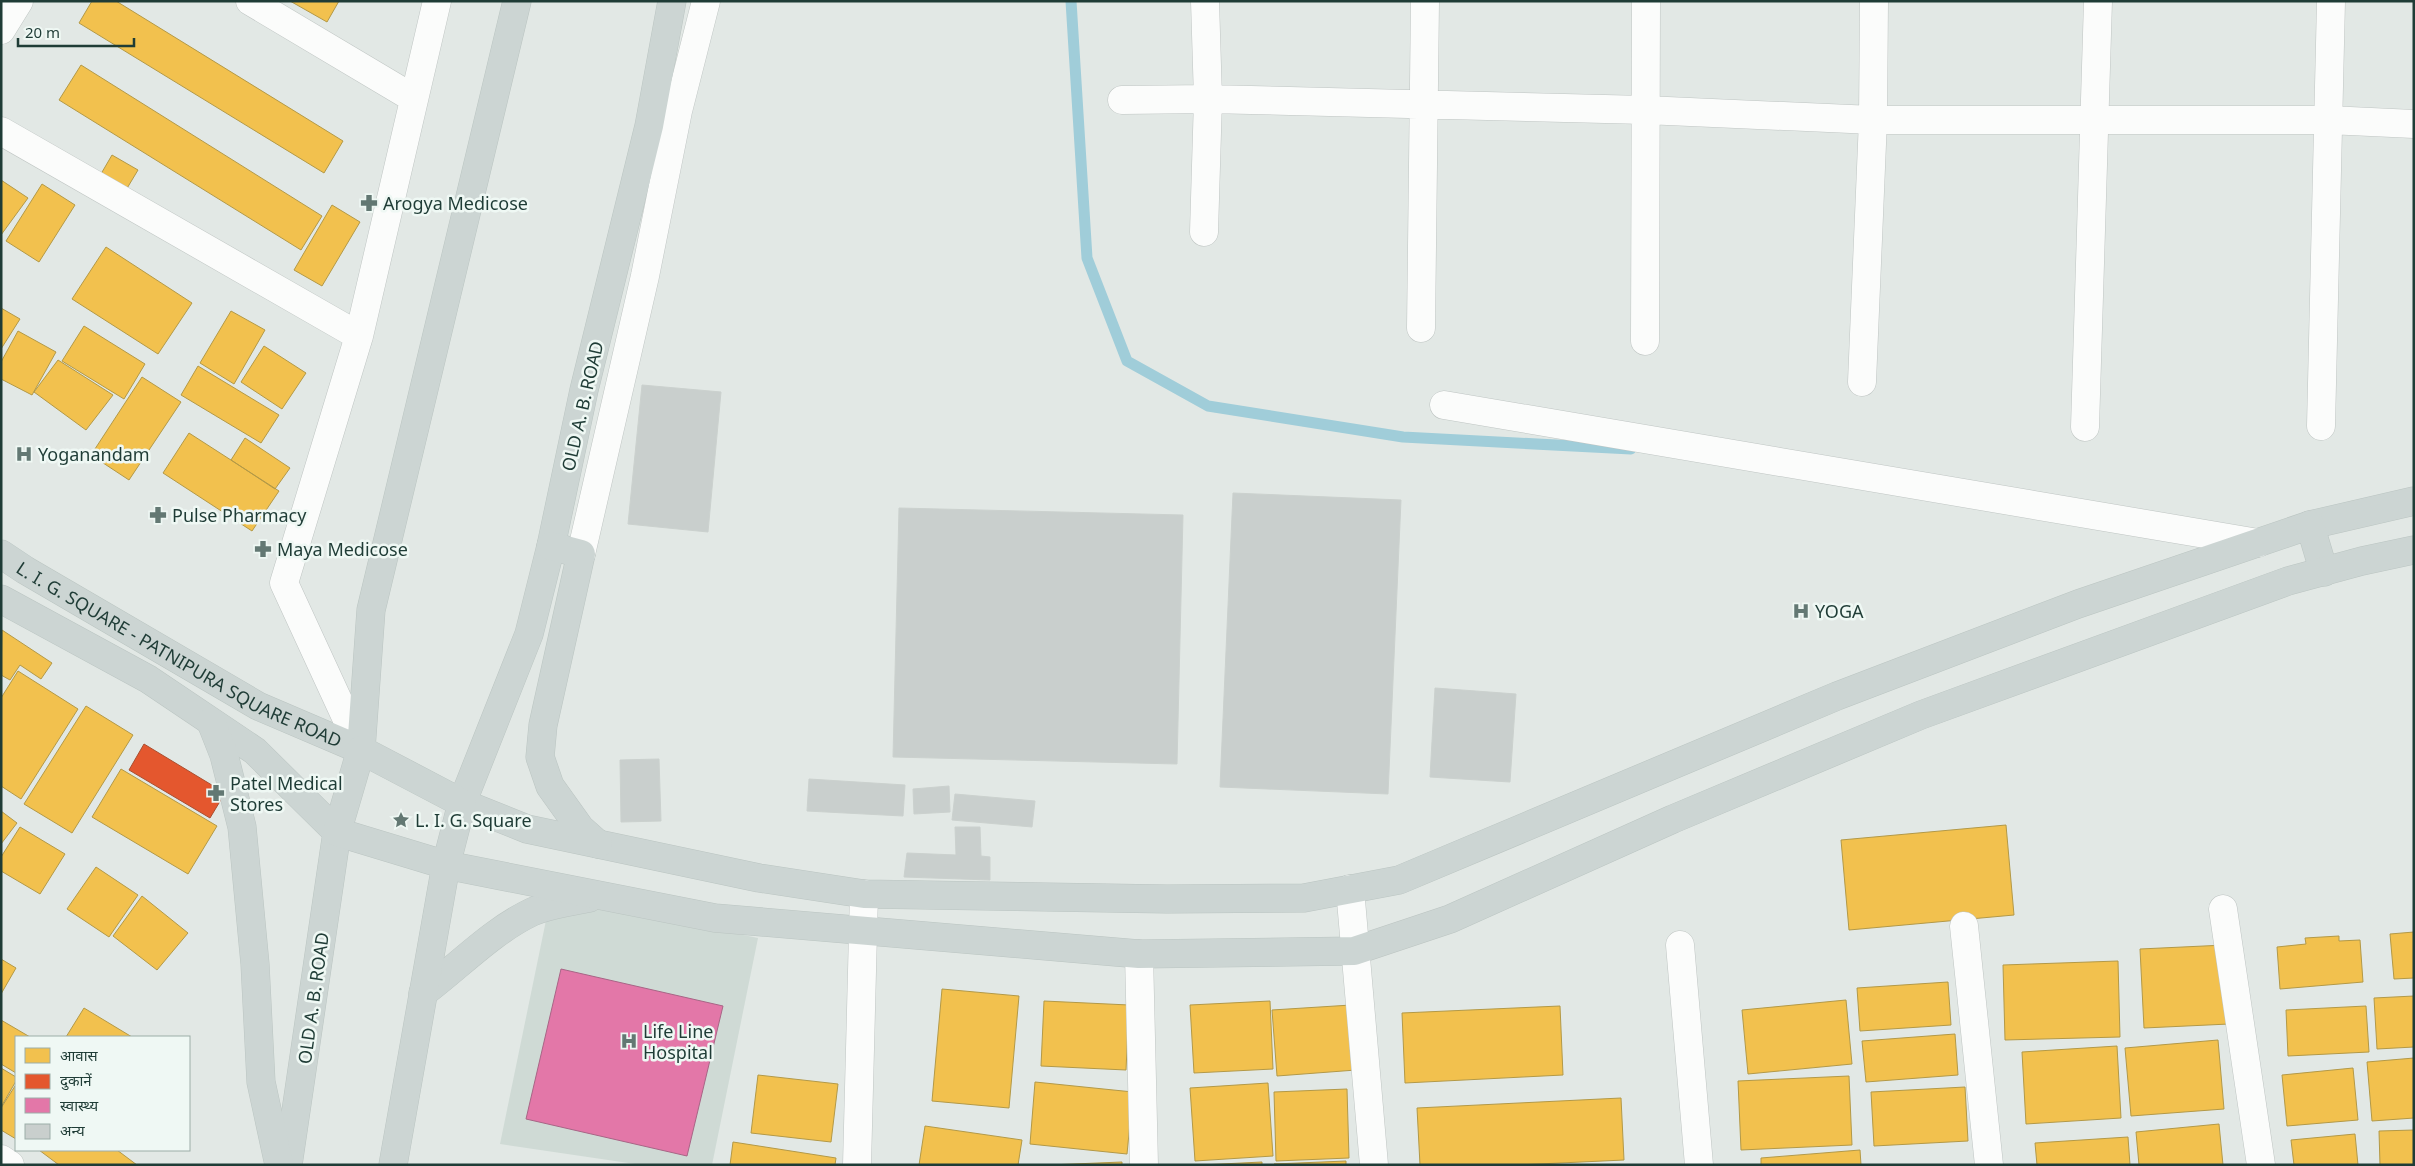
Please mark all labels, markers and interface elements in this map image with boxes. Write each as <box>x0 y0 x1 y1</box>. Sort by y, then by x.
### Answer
scale bar <box>18 15 134 47</box>
text: 20 m <box>25 22 60 42</box>
place label: Arogya Medicose <box>383 191 528 215</box>
pharmacy icon: Arogya Medicose <box>359 193 379 213</box>
street label: OLD A. B. ROAD <box>555 339 609 473</box>
place label: Yoganandam <box>38 442 150 466</box>
hospital icon: Yoganandam <box>14 444 34 464</box>
place label: Pulse Pharmacy <box>172 503 307 527</box>
pharmacy icon: Pulse Pharmacy <box>148 505 168 525</box>
place label: Maya Medicose <box>277 537 408 561</box>
pharmacy icon: Maya Medicose <box>253 539 273 559</box>
street label: L. I. G. SQUARE - PATNIPURA SQUARE ROAD <box>12 556 346 752</box>
place label: YOGA <box>1815 599 1864 623</box>
hospital icon: YOGA <box>1791 601 1811 621</box>
place label: Patel Medical Stores <box>230 771 343 816</box>
pharmacy icon: Patel Medical Stores <box>206 783 226 803</box>
place label: L. I. G. Square <box>415 808 532 832</box>
place icon: L. I. G. Square <box>391 810 411 830</box>
street label: OLD A. B. ROAD <box>292 931 334 1065</box>
place label: Life Line Hospital <box>643 1019 713 1064</box>
hospital icon: Life Line Hospital <box>619 1031 639 1051</box>
legend <box>15 1036 190 1151</box>
text: आवास <box>60 1045 99 1065</box>
text: दुकानें <box>60 1070 92 1091</box>
text: स्वास्थ्य <box>60 1095 98 1115</box>
text: अन्य <box>60 1120 85 1140</box>

